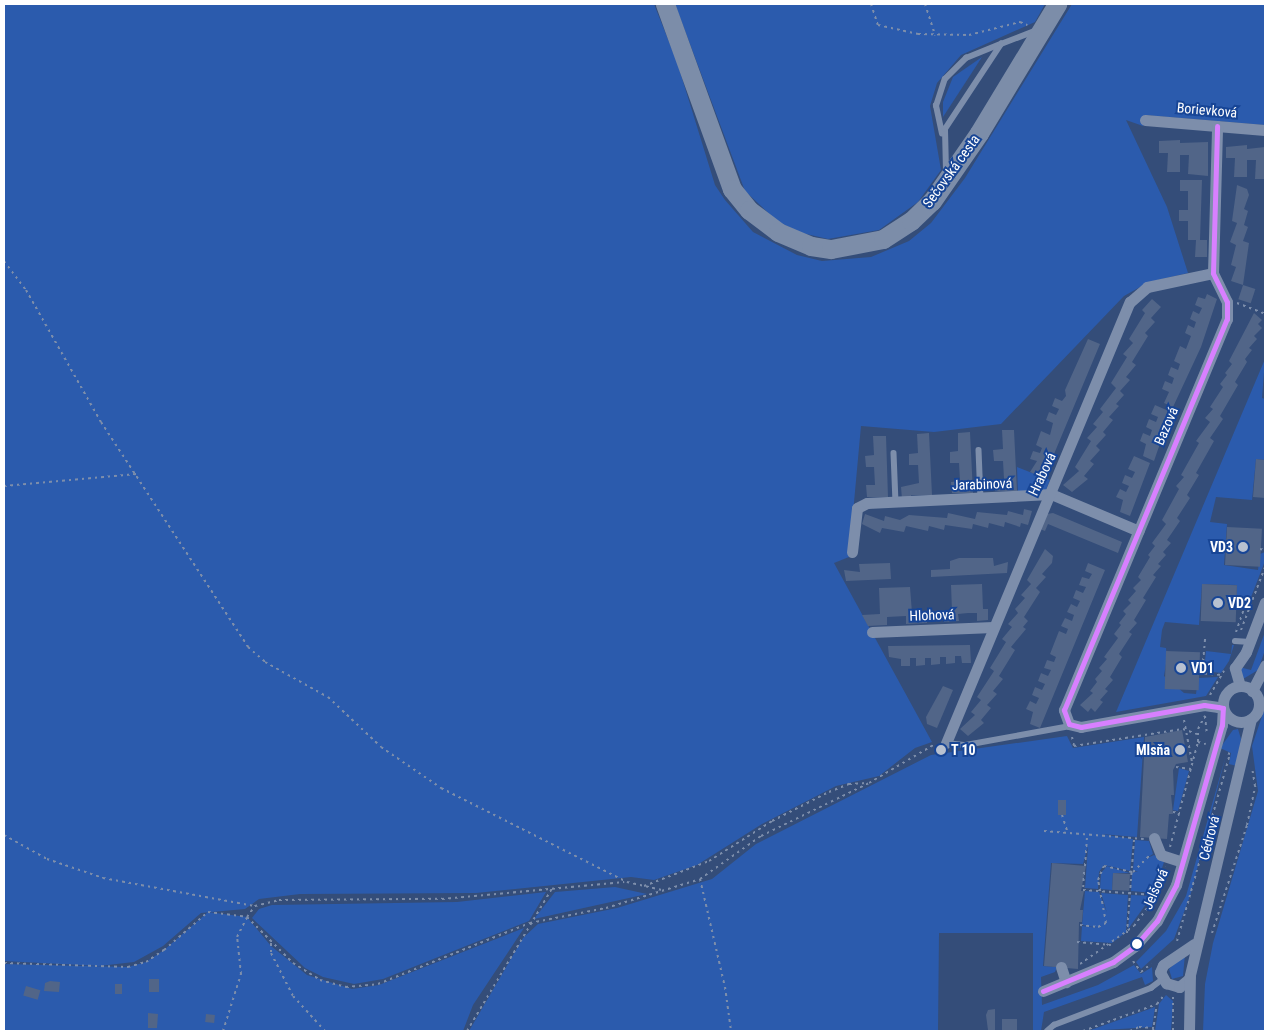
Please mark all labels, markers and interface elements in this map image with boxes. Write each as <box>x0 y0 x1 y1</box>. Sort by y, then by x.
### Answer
street label: Borievková <box>1176 99 1238 121</box>
street label: Sečovská cesta <box>919 131 983 211</box>
street label: Bazová <box>1150 404 1182 448</box>
street label: Hrabová <box>1025 450 1059 498</box>
street label: Jarabinová <box>951 475 1013 493</box>
place label: VD3 <box>1210 539 1233 555</box>
marker: VD3 <box>1237 541 1249 553</box>
place label: VD2 <box>1228 595 1251 611</box>
marker: VD2 <box>1212 597 1224 609</box>
street label: Hlohová <box>909 606 955 624</box>
place label: VD1 <box>1191 660 1214 676</box>
marker: VD1 <box>1175 662 1187 674</box>
place label: T 10 <box>951 742 976 758</box>
place label: Mlsňa <box>1136 742 1170 758</box>
marker: T 10 <box>935 744 947 756</box>
marker: Mlsňa <box>1174 744 1186 756</box>
street label: Cédrová <box>1195 814 1223 862</box>
street label: Jelšová <box>1139 866 1171 912</box>
unlabelled marker <box>1132 939 1142 949</box>

